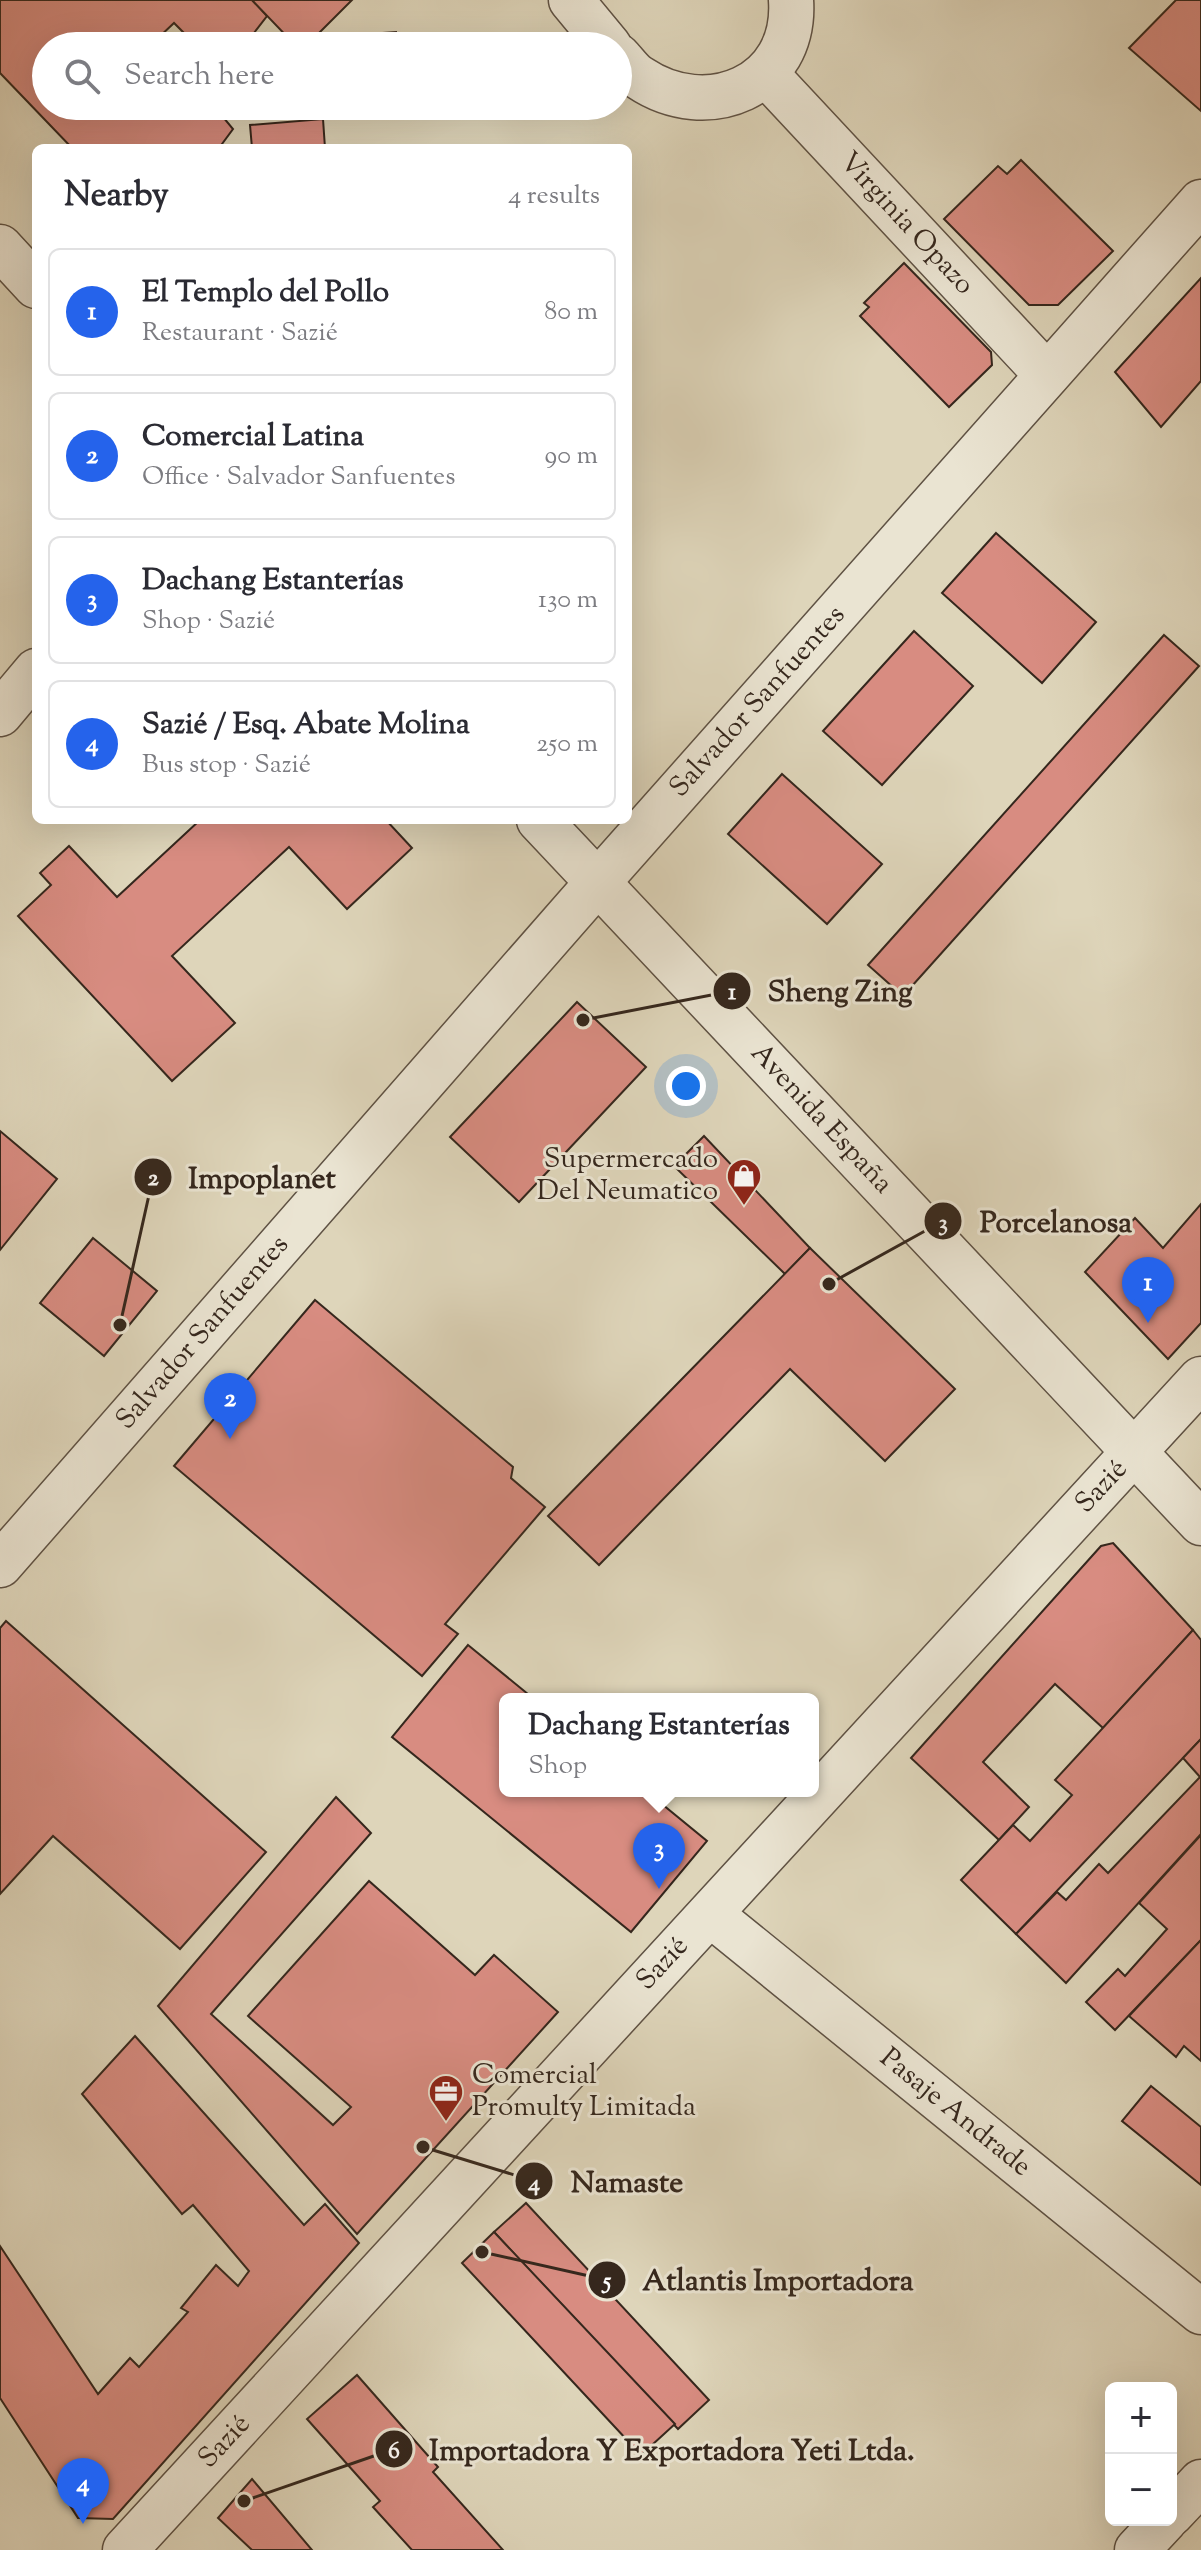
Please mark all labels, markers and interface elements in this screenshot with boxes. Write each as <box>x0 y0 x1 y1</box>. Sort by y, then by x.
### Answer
search box <box>32 32 632 120</box>
icon: search <box>60 54 104 98</box>
text: Search here <box>124 55 274 98</box>
street label: Virginia Opazo <box>829 144 983 304</box>
text: Nearby <box>64 172 169 221</box>
text: 4 results <box>508 178 600 215</box>
text: El Templo del Pollo <box>142 272 389 315</box>
text: 1 <box>88 294 96 331</box>
text: 80 m <box>544 294 598 331</box>
text: Restaurant · Sazié <box>142 315 338 352</box>
text: Comercial Latina <box>142 416 364 459</box>
text: 2 <box>86 438 98 475</box>
text: 90 m <box>545 438 598 475</box>
text: Office · Salvador Sanfuentes <box>142 459 455 496</box>
text: Dachang Estanterías <box>142 560 404 603</box>
text: 3 <box>87 582 97 619</box>
text: 130 m <box>538 582 598 619</box>
street label: Salvador Sanfuentes <box>661 597 855 807</box>
text: Shop · Sazié <box>142 603 275 640</box>
text: Sazié / Esq. Abate Molina <box>142 704 470 747</box>
text: 4 <box>85 726 99 763</box>
text: 250 m <box>536 726 598 763</box>
text: Bus stop · Sazié <box>142 747 311 784</box>
callout: Sheng Zing <box>712 964 929 1018</box>
text: Sheng Zing <box>767 972 913 1015</box>
text: 1 <box>728 976 737 1010</box>
street label: Avenida España <box>741 1035 901 1203</box>
your location <box>666 1066 706 1106</box>
place label: Supermercado Del Neumatico <box>537 1140 718 1212</box>
callout: Impoplanet <box>133 1150 352 1204</box>
shop icon: Supermercado Del Neumatico <box>725 1157 763 1207</box>
text: Impoplanet <box>188 1159 336 1202</box>
text: 2 <box>147 1162 159 1196</box>
callout: Porcelanosa <box>923 1194 1148 1248</box>
text: Porcelanosa <box>980 1203 1132 1246</box>
text: 3 <box>938 1207 948 1241</box>
street label: Salvador Sanfuentes <box>107 1227 299 1439</box>
pin: 1 <box>1122 1257 1174 1323</box>
pin: 2 <box>204 1373 256 1439</box>
street label: Sazié <box>1067 1451 1137 1523</box>
popup <box>499 1693 819 1797</box>
text: Dachang Estanterías <box>528 1705 790 1748</box>
text: Shop <box>528 1748 587 1785</box>
pin: 3 <box>633 1823 685 1889</box>
street label: Sazié <box>628 1928 698 2000</box>
street label: Pasaje Andrade <box>871 2039 1039 2187</box>
place label: Comercial Promulty Limitada <box>472 2056 696 2128</box>
office icon: Comercial Promulty Limitada <box>427 2073 465 2123</box>
callout: Namaste <box>514 2154 699 2208</box>
text: Namaste <box>571 2163 683 2206</box>
text: 4 <box>527 2167 540 2201</box>
callout: Atlantis Importadora <box>587 2253 930 2307</box>
text: Atlantis Importadora <box>642 2261 914 2304</box>
text: 5 <box>601 2265 612 2299</box>
map controls <box>1105 2382 1177 2526</box>
button: + <box>1105 2382 1177 2454</box>
street label: Sazié <box>190 2406 260 2478</box>
callout: Importadora Y Exportadora Yeti Ltda. <box>374 2422 931 2476</box>
text: Importadora Y Exportadora Yeti Ltda. <box>429 2431 915 2474</box>
text: 6 <box>388 2435 400 2469</box>
button: − <box>1105 2454 1177 2526</box>
pin: 4 <box>57 2458 109 2524</box>

